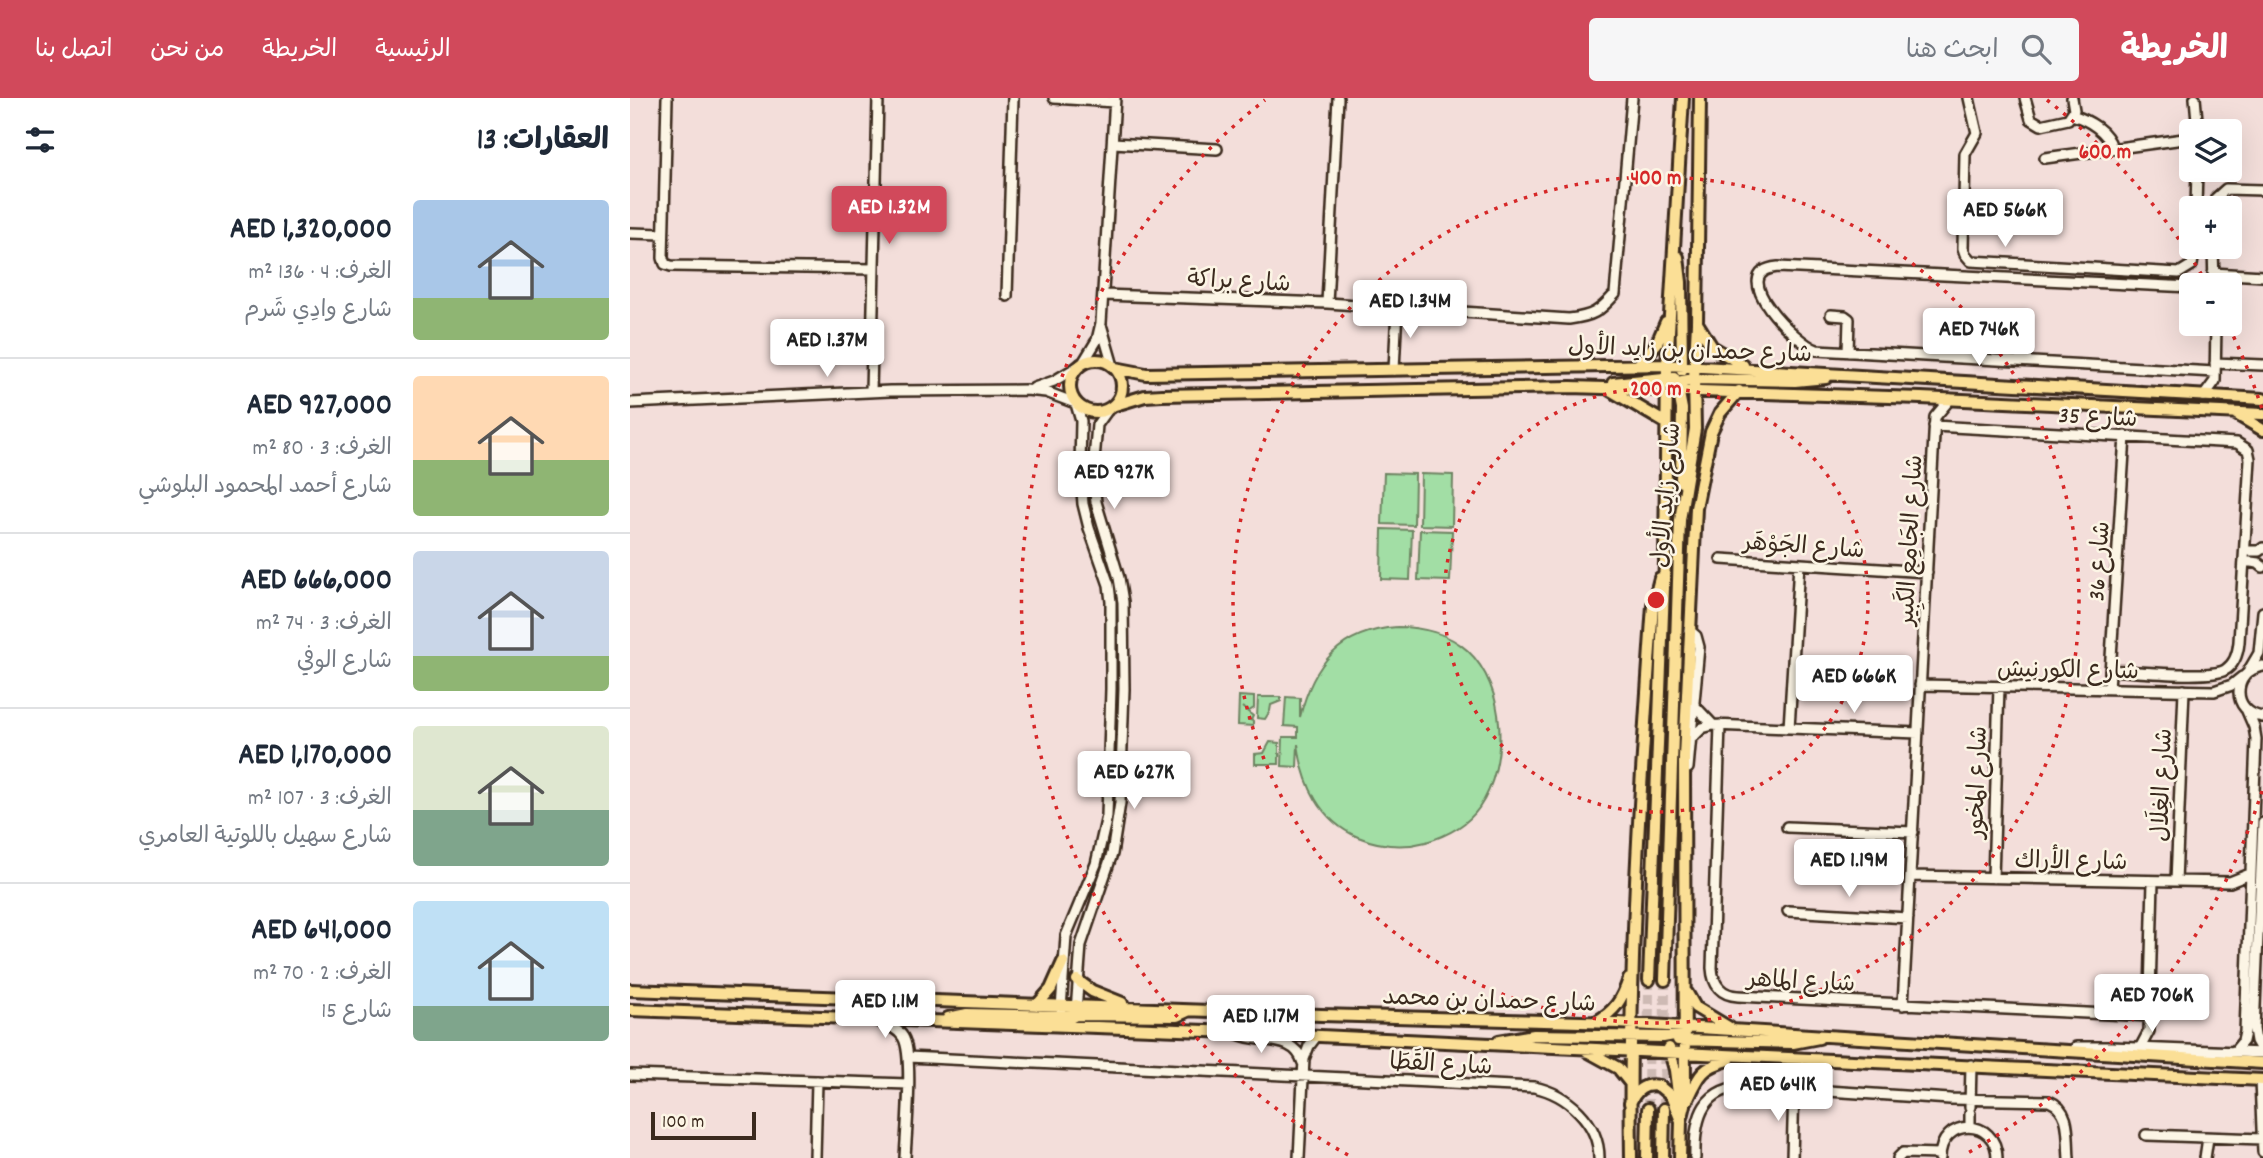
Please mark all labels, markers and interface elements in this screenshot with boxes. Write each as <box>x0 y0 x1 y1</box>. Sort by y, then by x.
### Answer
search box <box>1589 18 2079 81</box>
text: الخريطة <box>2121 28 2228 75</box>
icon: search <box>2017 30 2055 68</box>
text: ابحث هنا <box>1906 33 1999 70</box>
text: اتصل بنا <box>35 34 112 68</box>
text: من نحن <box>150 34 224 68</box>
text: الخريطة <box>262 34 337 68</box>
text: الرئيسية <box>375 34 451 68</box>
map controls <box>2179 119 2242 336</box>
button: layers <box>2179 119 2242 182</box>
icon: filters <box>21 121 59 159</box>
text: العقارات: 13 <box>477 121 609 164</box>
text: 600 m <box>2079 139 2131 169</box>
text: 400 m <box>1631 165 1681 195</box>
pin: AED 1.32M <box>809 186 969 246</box>
pin: AED 566K <box>1933 190 2077 249</box>
text: AED 1.32M <box>848 192 930 225</box>
text: AED 566K <box>1963 195 2047 228</box>
button: + <box>2179 196 2242 259</box>
text: AED 1,320,000 <box>230 210 392 253</box>
icon: home <box>469 228 553 312</box>
text: الغرف: 4 · 136 m² <box>249 257 392 290</box>
street label: شارع براكة <box>1186 263 1291 303</box>
button: − <box>2179 273 2242 336</box>
pin: AED 1.34M <box>1330 280 1490 340</box>
text: AED 1.34M <box>1369 286 1451 319</box>
text: شارع وادِي شَرم <box>244 295 392 328</box>
pin: AED 746K <box>1907 308 2051 368</box>
text: AED 746K <box>1939 314 2019 347</box>
pin: AED 1.37M <box>747 320 907 379</box>
text: AED 1.37M <box>786 325 868 358</box>
street label: شارع حمدان بن زايد الأول <box>1567 328 1813 373</box>
text: 200 m <box>1630 376 1682 406</box>
text: AED 927,000 <box>247 386 392 429</box>
street label: شارع 35 <box>2057 400 2138 438</box>
icon: home <box>469 404 553 488</box>
street label: شارع زايد الأول <box>1642 421 1691 569</box>
text: الغرف: 3 · 80 m² <box>253 433 392 466</box>
pin: AED 927K <box>1042 452 1186 511</box>
street label: شارع الجَامِع الكَبِير <box>1890 454 1933 628</box>
text: AED 927K <box>1074 457 1154 490</box>
text: شارع أحمد المحمود البلوشي <box>138 471 392 504</box>
street label: شارع 36 <box>2081 520 2121 602</box>
street label: شارع الجَوْهَر <box>1740 527 1865 569</box>
text: AED 666,000 <box>241 561 392 604</box>
icon: home <box>469 579 553 663</box>
centre of rings <box>1644 588 1668 612</box>
text: الغرف: 3 · 74 m² <box>256 608 392 641</box>
text: شارع الوفي <box>297 646 392 679</box>
street label: شارع الكورنيش <box>1997 654 2139 690</box>
pin: AED 666K <box>1782 656 1926 715</box>
text: AED 666K <box>1812 661 1896 694</box>
street label: شارع المخور <box>1960 725 1998 841</box>
street label: شارع الغِلَال <box>2143 728 2183 842</box>
text: AED 1,170,000 <box>238 736 392 779</box>
pin: AED 627K <box>1062 752 1206 811</box>
icon: home <box>469 754 553 838</box>
text: AED 627K <box>1094 757 1174 790</box>
text: الغرف: 3 · 107 m² <box>248 783 392 816</box>
text: شارع سهيل باللوتية العامري <box>138 821 392 854</box>
pin: AED 1.19M <box>1769 840 1929 899</box>
street label: شارع الأراك <box>2014 842 2128 881</box>
text: AED 1.19M <box>1810 845 1888 878</box>
text: AED 641,000 <box>251 911 392 954</box>
icon: home <box>469 929 553 1013</box>
text: الغرف: 2 · 70 m² <box>253 958 392 991</box>
street label: شارع الماهر <box>1744 963 1856 1003</box>
pin: AED 706K <box>2080 974 2224 1034</box>
text: AED 706K <box>2110 980 2194 1013</box>
pin: AED 1.1M <box>813 981 957 1040</box>
street label: شارع حمدان بن محمد <box>1382 981 1596 1023</box>
text: AED 1.1M <box>851 986 919 1019</box>
text: شارع 15 <box>321 996 392 1029</box>
pin: AED 1.17M <box>1181 996 1341 1055</box>
text: AED 1.17M <box>1223 1001 1299 1034</box>
street label: شارع القَطَا <box>1388 1046 1493 1086</box>
pin: AED 641K <box>1706 1063 1850 1123</box>
text: AED 641K <box>1740 1069 1816 1102</box>
scale bar <box>651 1109 756 1141</box>
text: 100 m <box>662 1110 704 1137</box>

